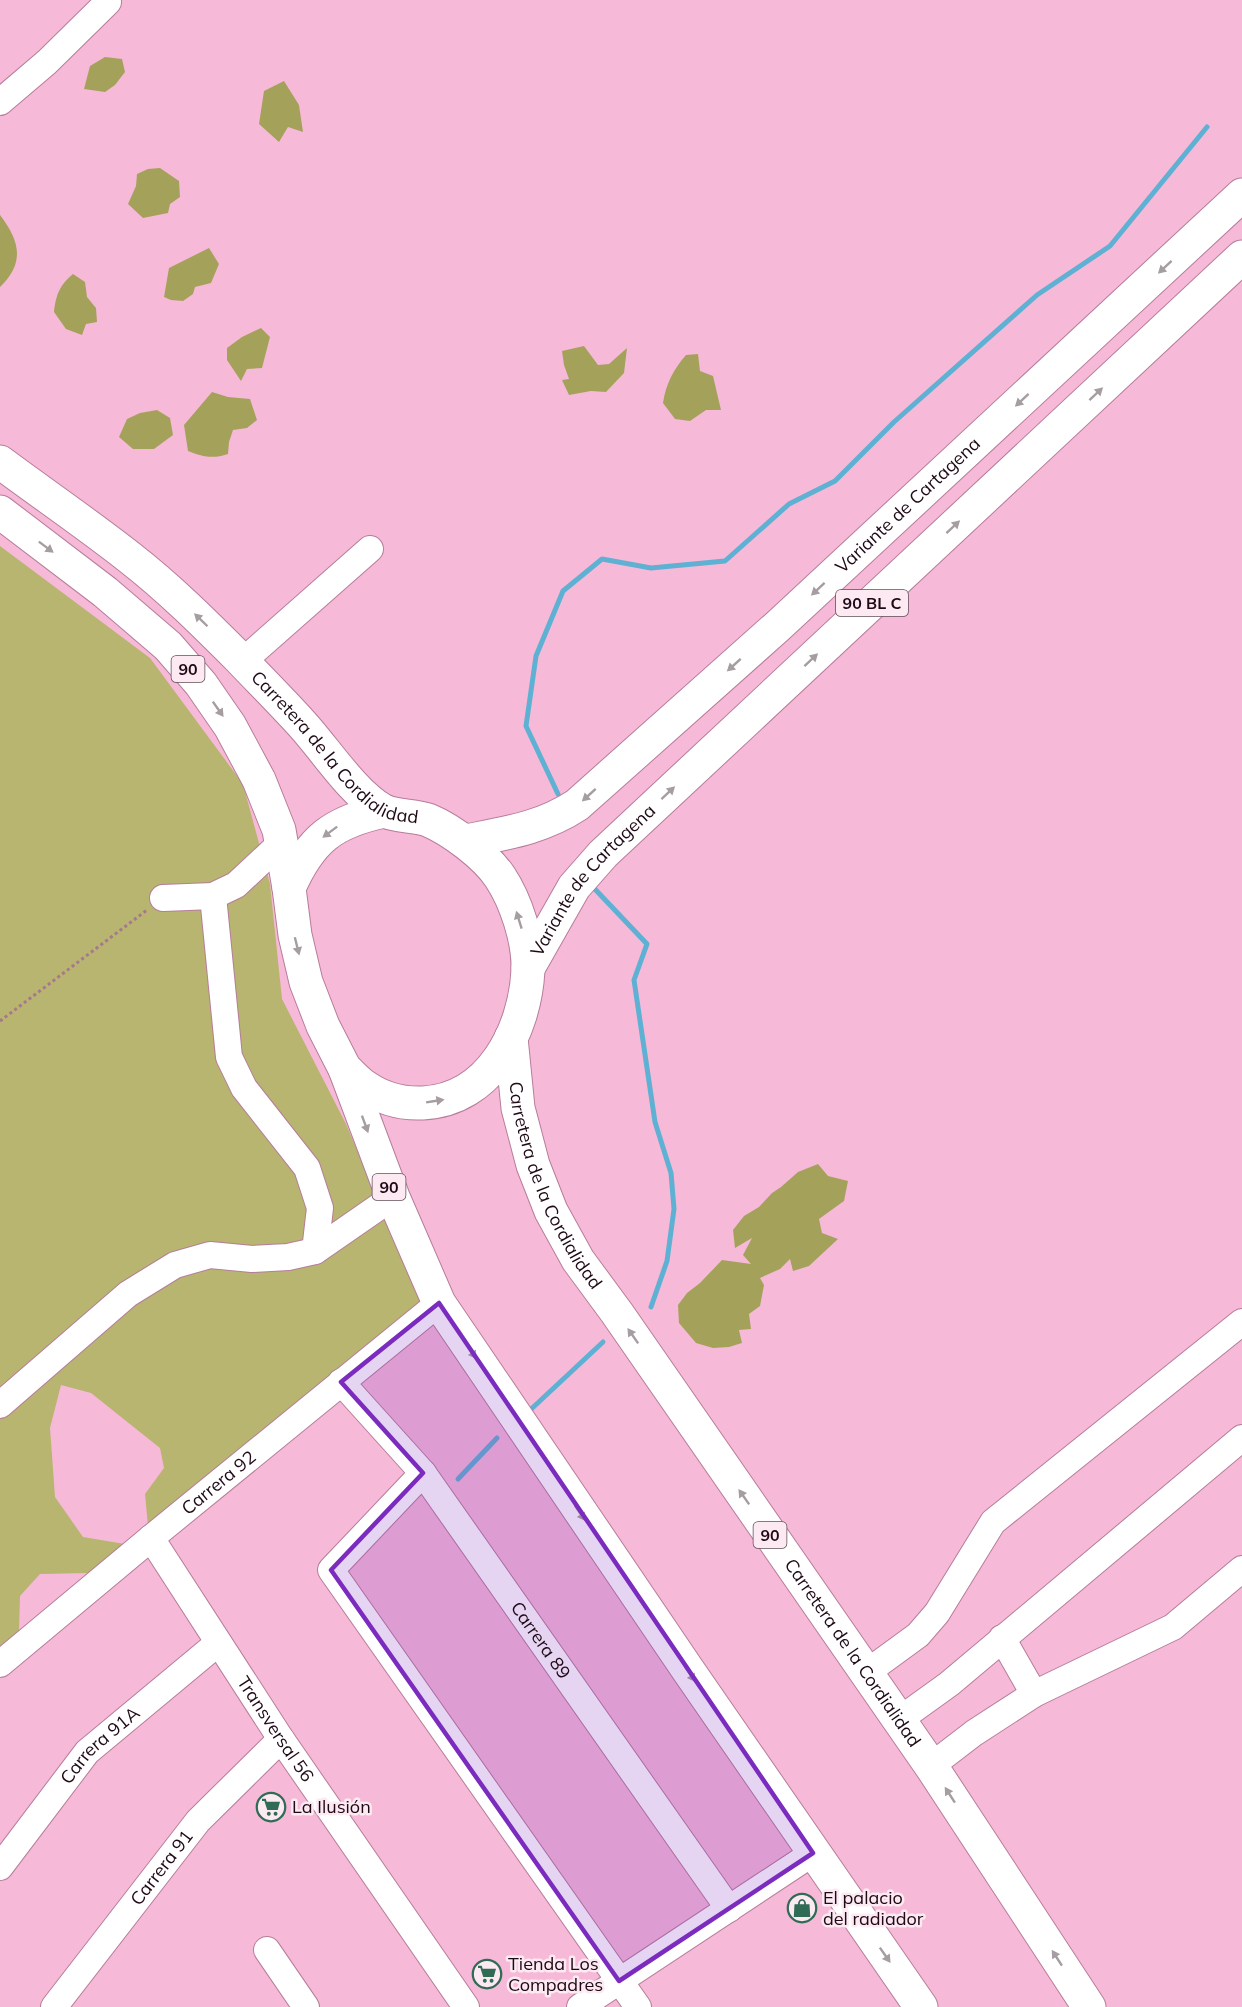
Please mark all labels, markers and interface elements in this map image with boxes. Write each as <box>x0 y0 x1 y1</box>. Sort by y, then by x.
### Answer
one-way arrow <box>1158 260 1173 273</box>
one-way arrow <box>1088 387 1103 401</box>
one-way arrow <box>1015 392 1029 406</box>
street label: Variante de Cartagena <box>830 432 985 578</box>
one-way arrow <box>946 520 961 534</box>
one-way arrow <box>38 541 54 553</box>
one-way arrow <box>811 582 825 596</box>
road number: 90 BL C <box>836 590 908 616</box>
one-way arrow <box>194 614 208 628</box>
one-way arrow <box>803 653 818 667</box>
road number: 90 <box>172 656 204 682</box>
one-way arrow <box>727 658 742 671</box>
street label: Carretera de la Cordialidad <box>247 666 420 828</box>
one-way arrow <box>212 700 224 716</box>
one-way arrow <box>661 787 675 801</box>
one-way arrow <box>581 788 596 802</box>
street label: Variante de Cartagena <box>525 799 660 960</box>
one-way arrow <box>322 826 338 839</box>
one-way arrow <box>514 911 524 929</box>
one-way arrow <box>293 937 303 955</box>
street label: Carretera de la Cordialidad <box>504 1081 607 1293</box>
one-way arrow <box>425 1097 444 1106</box>
one-way arrow <box>361 1115 371 1133</box>
road number: 90 <box>372 1174 406 1200</box>
one-way arrow <box>627 1329 639 1345</box>
one-way arrow <box>465 1343 477 1359</box>
street label: Carrera 92 <box>177 1445 260 1520</box>
one-way arrow <box>738 1489 750 1505</box>
one-way arrow <box>574 1505 585 1521</box>
road number: 90 <box>754 1522 786 1548</box>
street label: Carretera de la Cordialidad <box>780 1554 926 1751</box>
street label: Carrera 89 <box>506 1597 576 1683</box>
one-way arrow <box>684 1666 695 1682</box>
street label: Transversal 56 <box>232 1672 319 1786</box>
street label: Carrera 91A <box>55 1701 144 1788</box>
one-way arrow <box>945 1787 956 1803</box>
supermarket icon: La Ilusión <box>255 1791 287 1823</box>
place label: La Ilusión <box>292 1795 371 1818</box>
street label: Carrera 91 <box>125 1825 198 1910</box>
place label: El palacio del radiador <box>823 1886 924 1930</box>
shop icon: El palacio del radiador <box>786 1892 818 1924</box>
one-way arrow <box>879 1947 891 1963</box>
one-way arrow <box>1052 1950 1063 1966</box>
place label: Tienda Los Compadres <box>508 1952 603 1996</box>
supermarket icon: Tienda Los Compadres <box>471 1958 503 1990</box>

